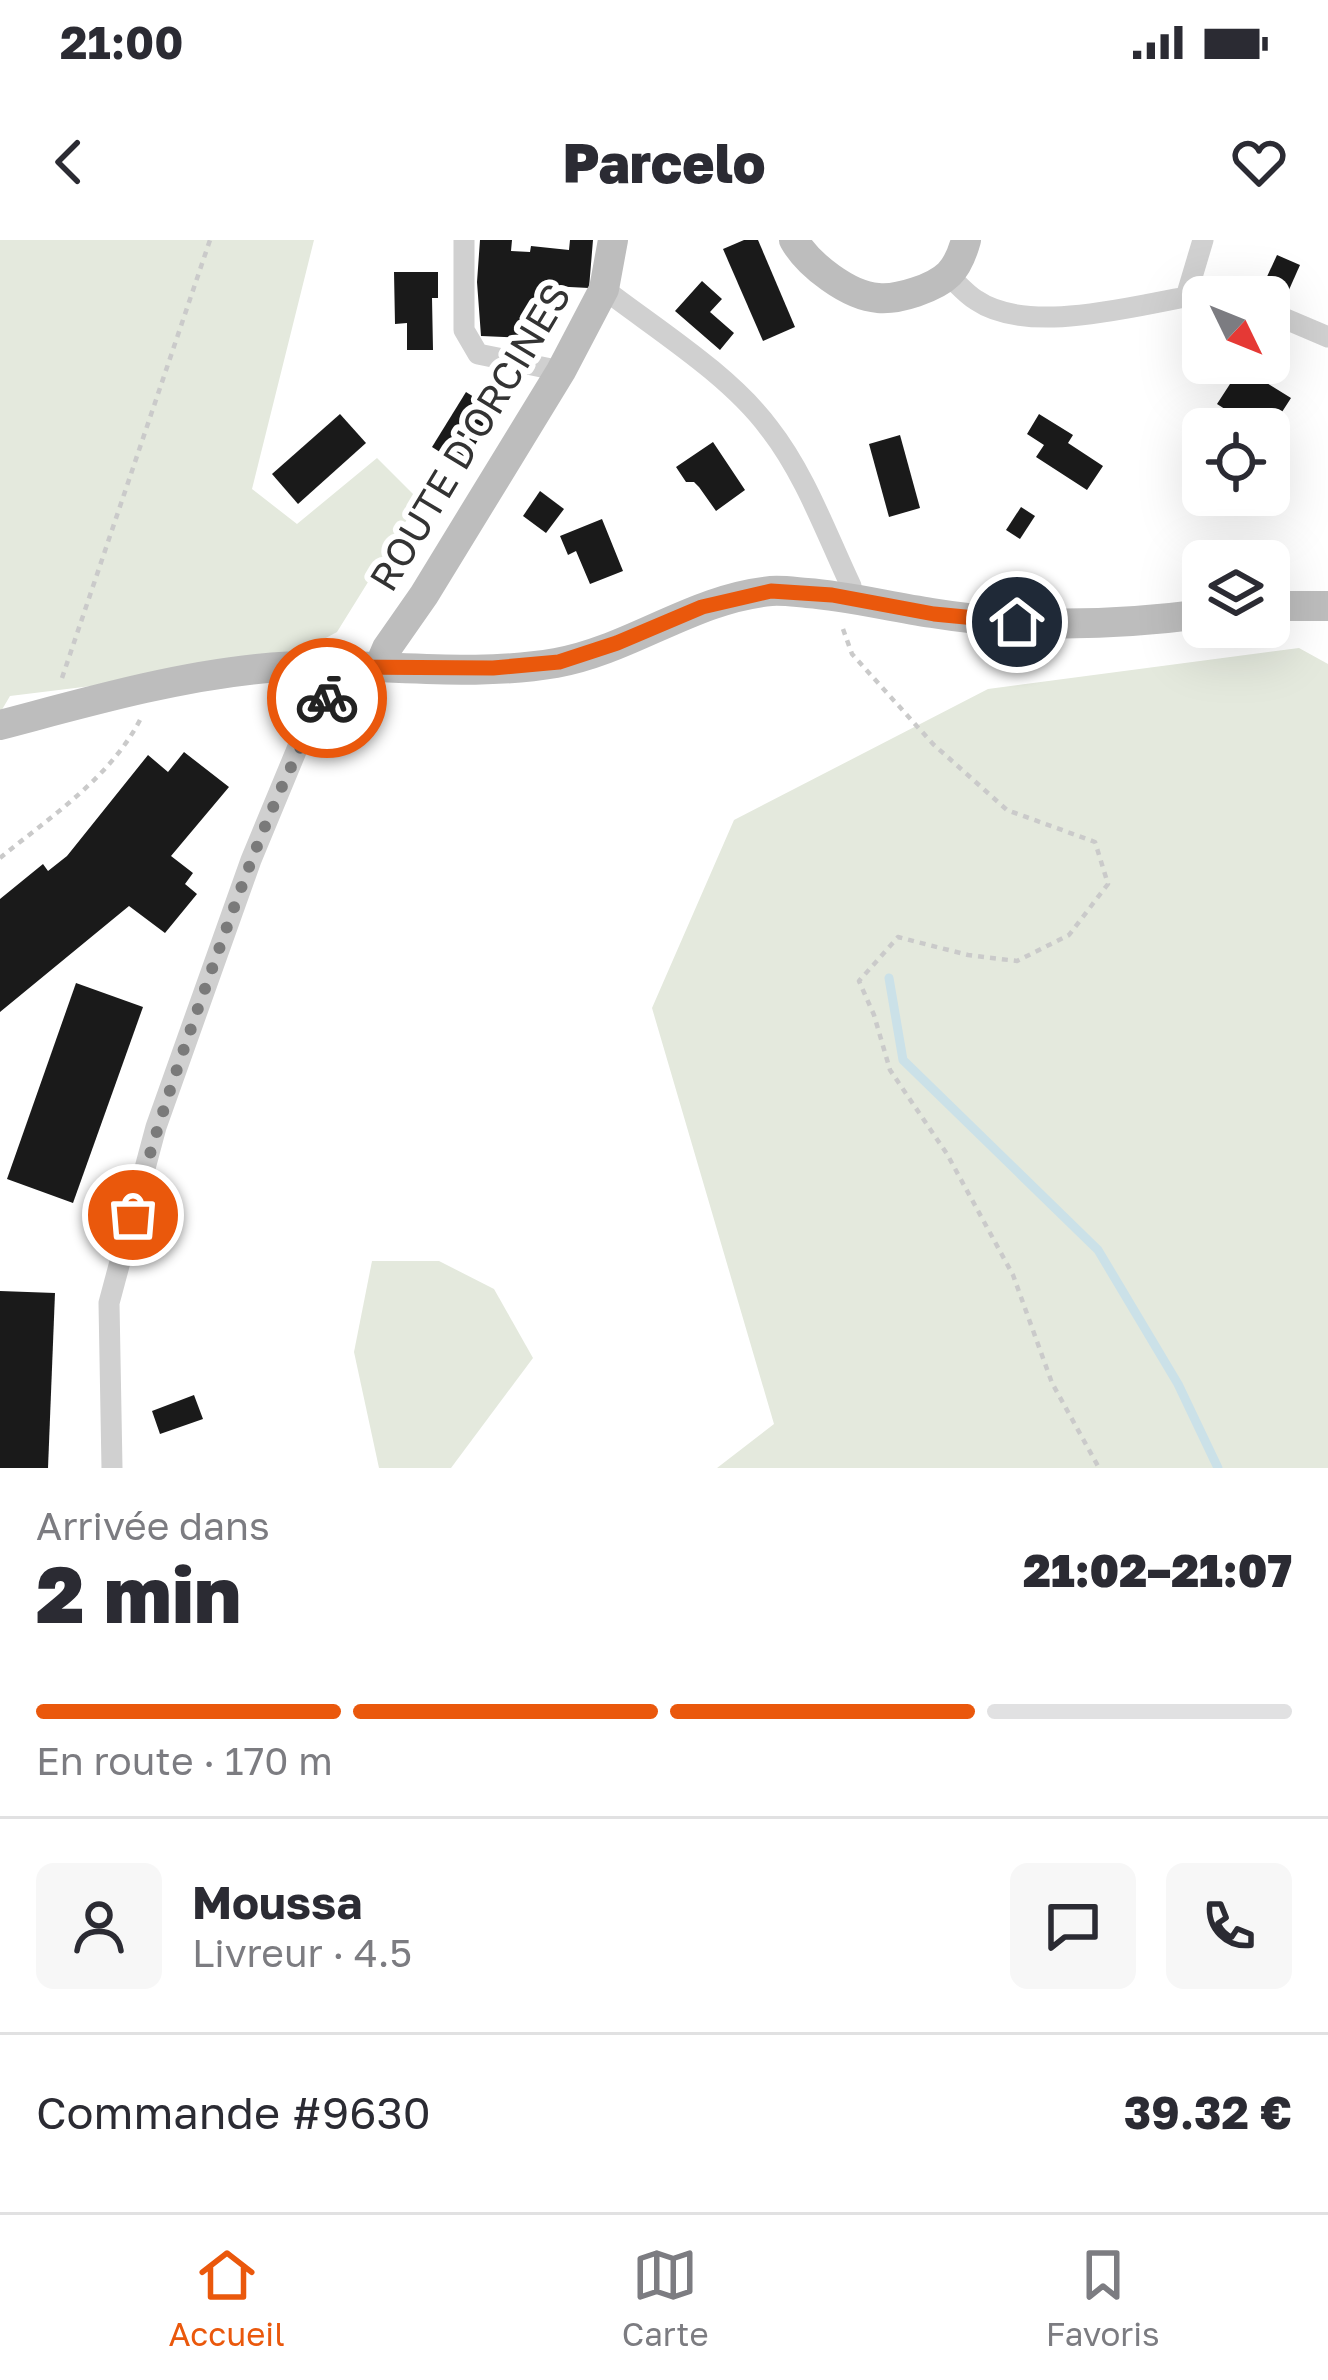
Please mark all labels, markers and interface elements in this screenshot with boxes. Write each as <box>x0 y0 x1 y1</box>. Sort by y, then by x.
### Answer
text: 21:00 <box>60 15 184 69</box>
icon: back <box>36 129 102 195</box>
icon: heart <box>1226 129 1292 195</box>
text: Parcelo <box>563 130 765 195</box>
street label: ROUTE D'ORCINES <box>359 275 580 599</box>
north arrow <box>1182 276 1290 384</box>
map controls <box>1182 276 1290 648</box>
button: locate <box>1182 408 1290 516</box>
button: layers <box>1182 540 1290 648</box>
pin <box>966 571 1068 673</box>
icon: home <box>984 589 1050 655</box>
courier <box>267 638 387 758</box>
icon: bike <box>294 665 360 731</box>
pin <box>82 1164 184 1266</box>
icon: bag <box>100 1182 166 1248</box>
text: Arrivée dans <box>36 1502 270 1549</box>
text: 21:02–21:07 <box>1023 1543 1292 1597</box>
text: 2 min <box>36 1547 241 1640</box>
text: En route · 170 m <box>36 1737 333 1784</box>
button: person <box>36 1863 162 1989</box>
button: chat <box>1010 1863 1136 1989</box>
button: phone <box>1166 1863 1292 1989</box>
text: Moussa <box>192 1875 362 1929</box>
text: Livreur · 4.5 <box>192 1929 412 1976</box>
text: Commande #9630 <box>36 2085 431 2139</box>
text: 39.32 € <box>1124 2085 1292 2139</box>
tab: Accueil <box>168 2242 285 2353</box>
tab: Carte <box>622 2242 709 2353</box>
tab: Favoris <box>1046 2242 1159 2353</box>

